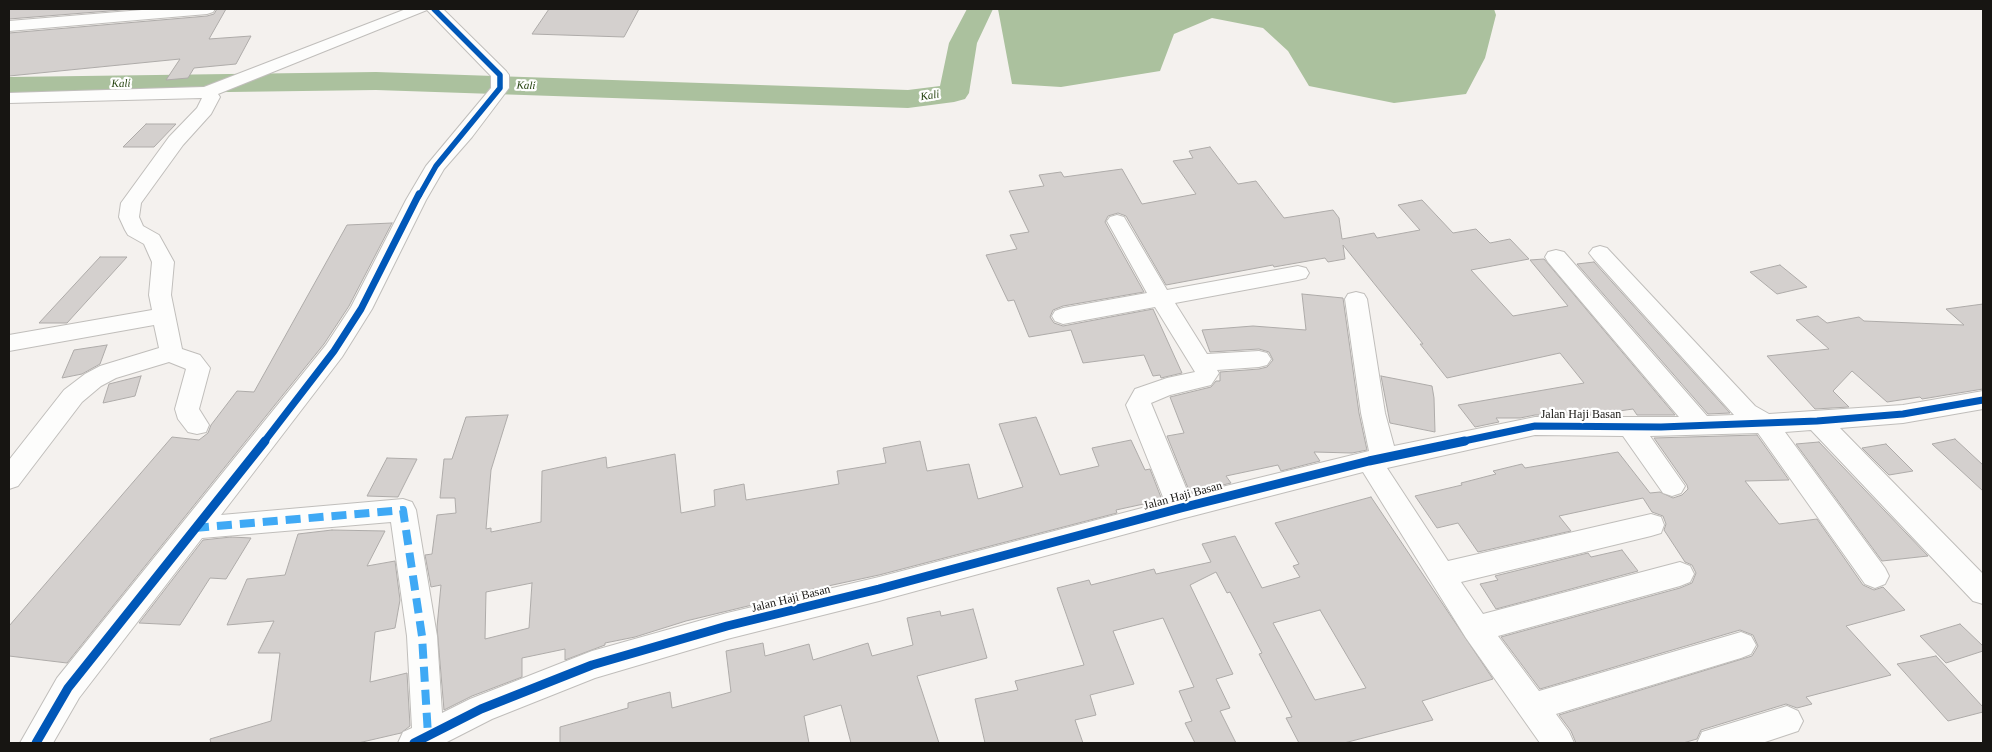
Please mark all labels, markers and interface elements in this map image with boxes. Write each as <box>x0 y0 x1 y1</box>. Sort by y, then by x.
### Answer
water label: Kali <box>111 77 131 91</box>
water label: Kali <box>516 79 536 93</box>
water label: Kali <box>920 88 940 104</box>
street label: Jalan Haji Basan <box>1541 408 1621 422</box>
street label: Jalan Haji Basan <box>1142 479 1224 513</box>
street label: Jalan Haji Basan <box>750 582 832 616</box>

